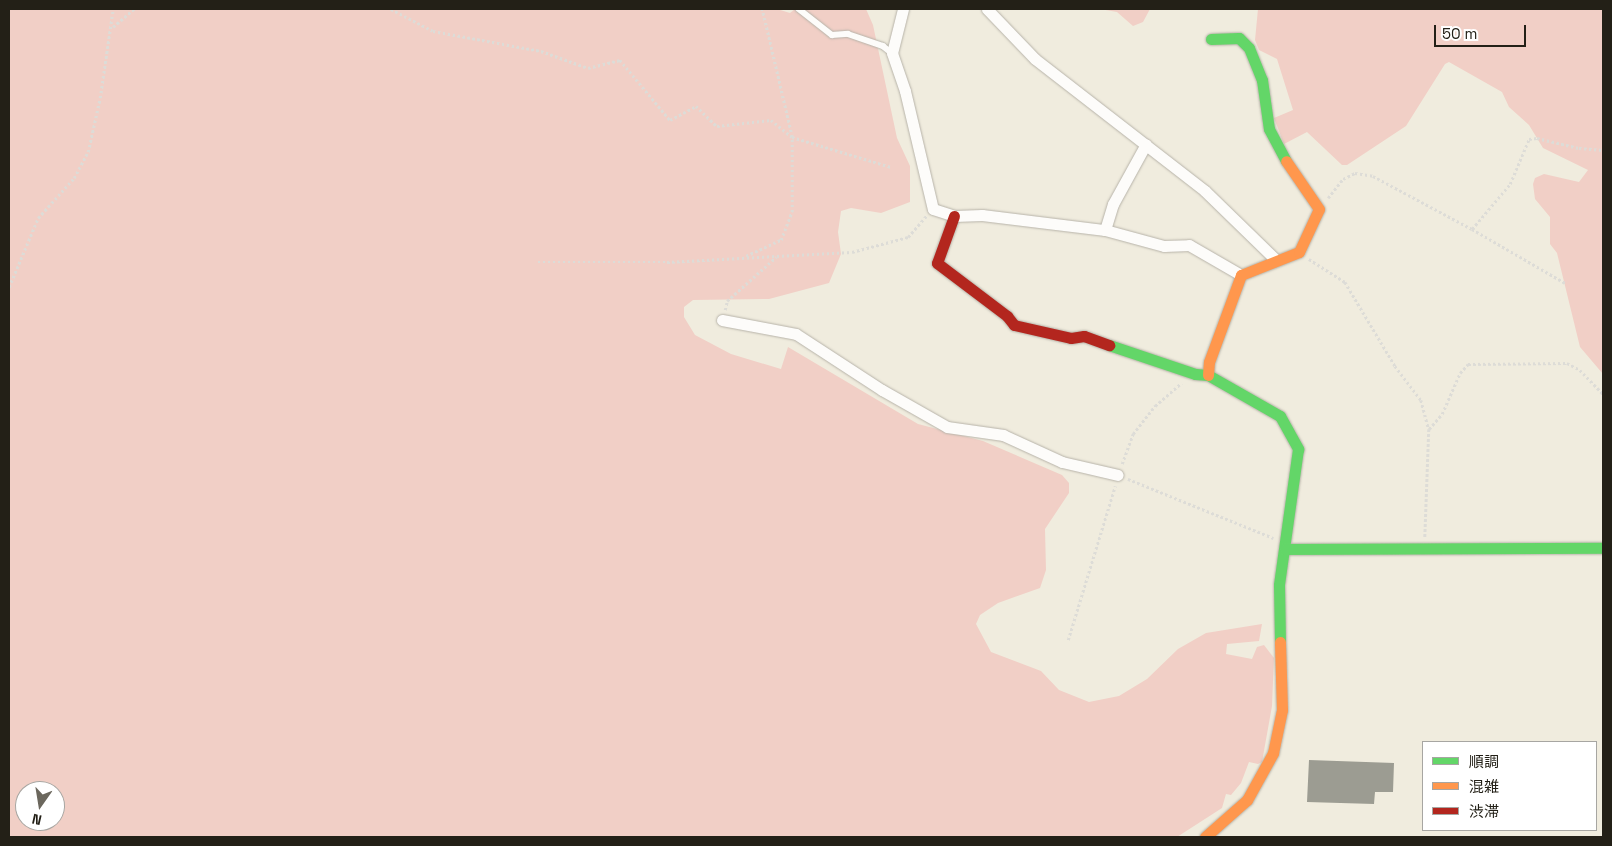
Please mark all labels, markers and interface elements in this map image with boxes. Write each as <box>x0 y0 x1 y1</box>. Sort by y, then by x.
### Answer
scale bar <box>1437 15 1530 47</box>
text: 50 m <box>1442 24 1477 43</box>
legend <box>1422 741 1597 831</box>
text: 順調 <box>1469 752 1499 771</box>
text: 混雑 <box>1469 777 1499 796</box>
north arrow <box>15 781 65 831</box>
text: 渋滞 <box>1469 802 1499 821</box>
text: N <box>30 810 43 829</box>

